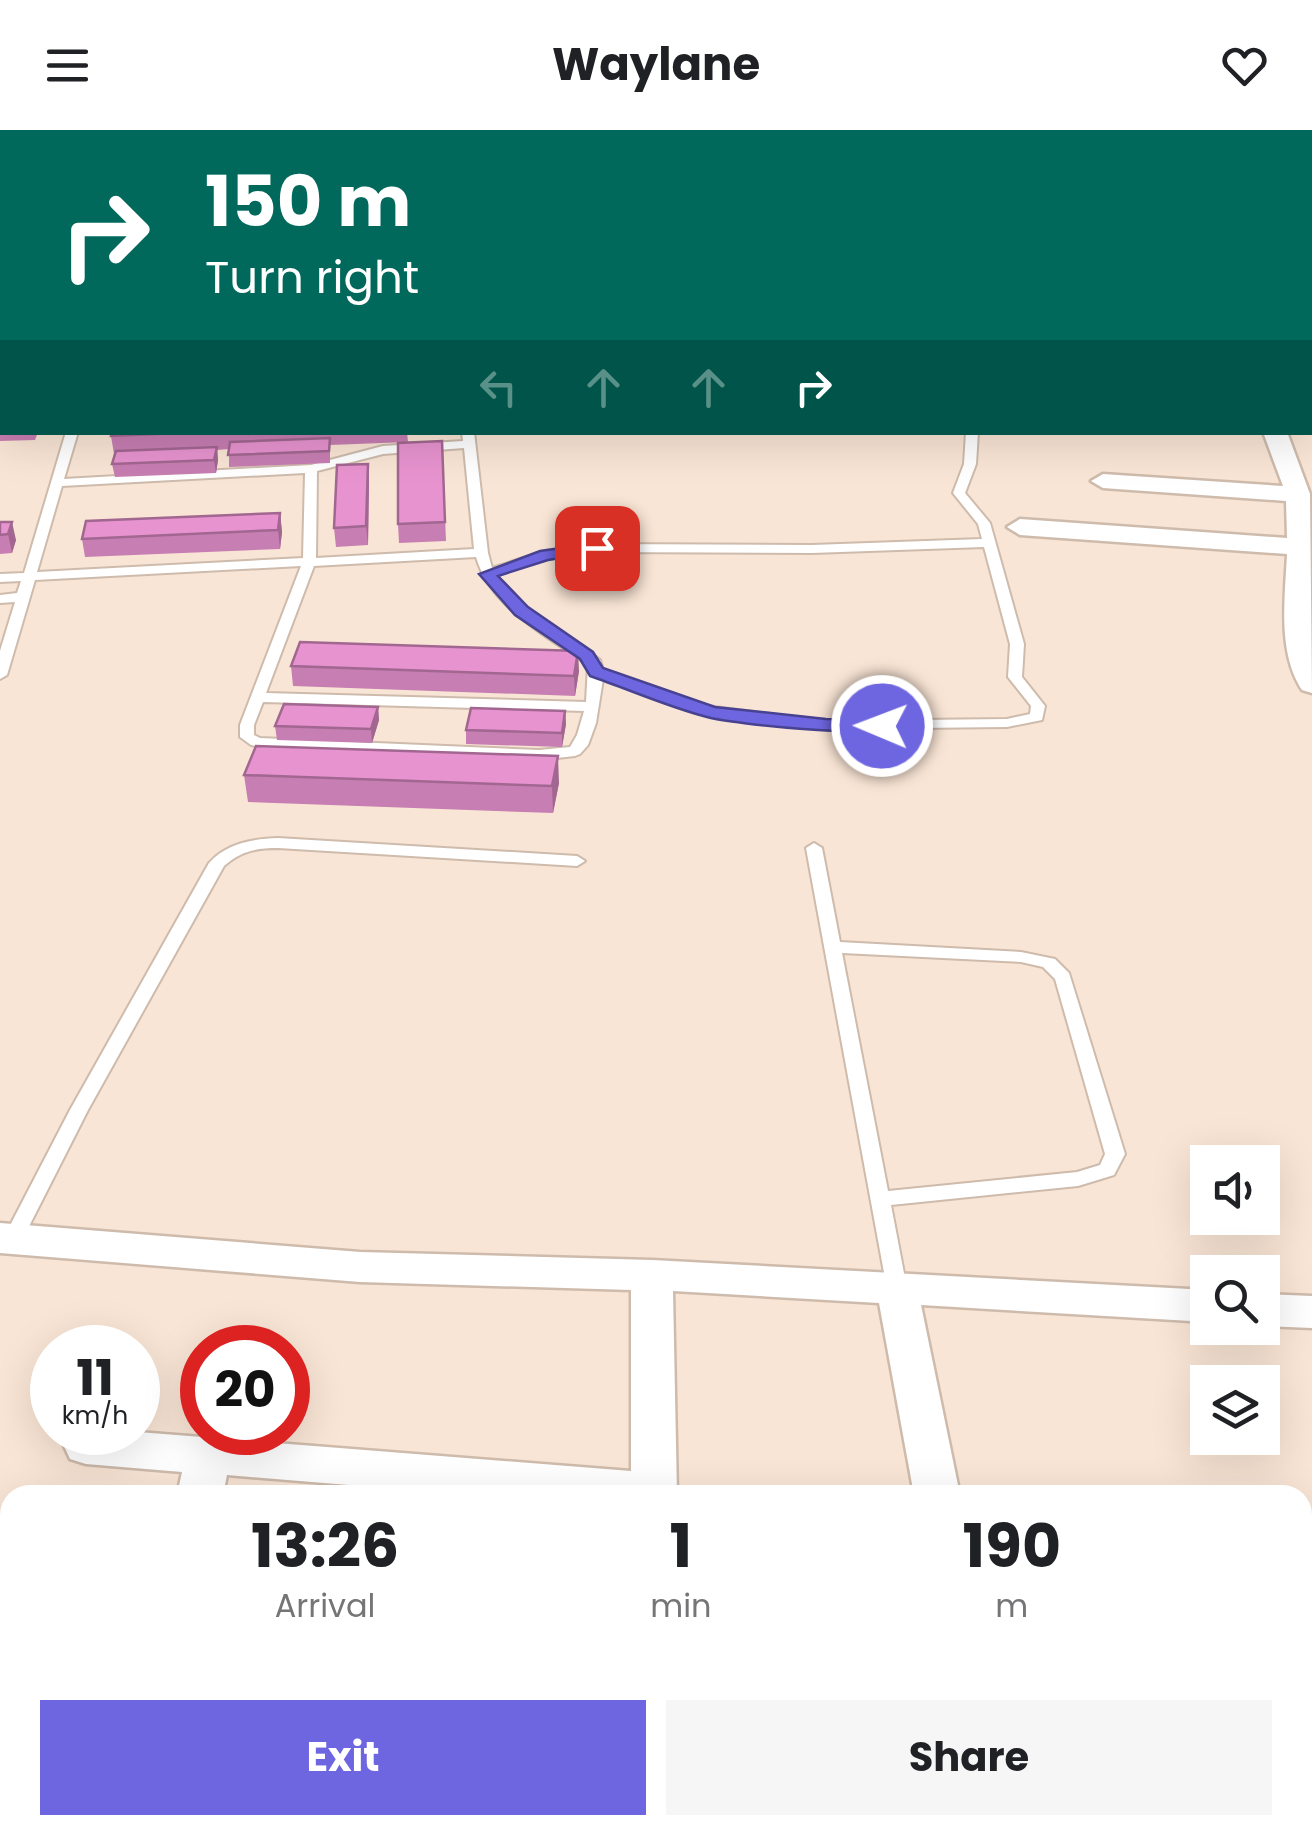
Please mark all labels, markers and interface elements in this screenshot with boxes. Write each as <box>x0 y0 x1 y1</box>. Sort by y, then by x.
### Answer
text: Waylane <box>552 33 760 96</box>
icon: menu <box>40 38 95 93</box>
icon: heart <box>1217 38 1272 93</box>
text: 150 m <box>205 152 411 251</box>
icon: right <box>40 170 170 300</box>
text: Turn right <box>205 246 419 309</box>
icon: left <box>471 360 526 415</box>
icon: ahead <box>576 360 631 415</box>
icon: ahead <box>681 360 736 415</box>
icon: right <box>786 360 841 415</box>
pin <box>555 506 640 591</box>
icon: arrive <box>570 521 625 576</box>
position arrow <box>830 674 934 778</box>
map controls <box>1190 1145 1280 1455</box>
button: sound <box>1190 1145 1280 1235</box>
button: search <box>1190 1255 1280 1345</box>
speed limit sign: 20 <box>180 1325 310 1455</box>
text: 11 <box>76 1342 114 1413</box>
button: layers <box>1190 1365 1280 1455</box>
text: km/h <box>62 1398 128 1433</box>
text: 13:26 <box>251 1504 399 1588</box>
text: 1 <box>670 1504 692 1588</box>
text: 190 <box>962 1504 1061 1588</box>
text: Arrival <box>275 1583 376 1628</box>
text: min <box>650 1583 712 1628</box>
text: m <box>995 1583 1028 1628</box>
button: Exit <box>40 1700 646 1815</box>
button: Share <box>666 1700 1272 1815</box>

